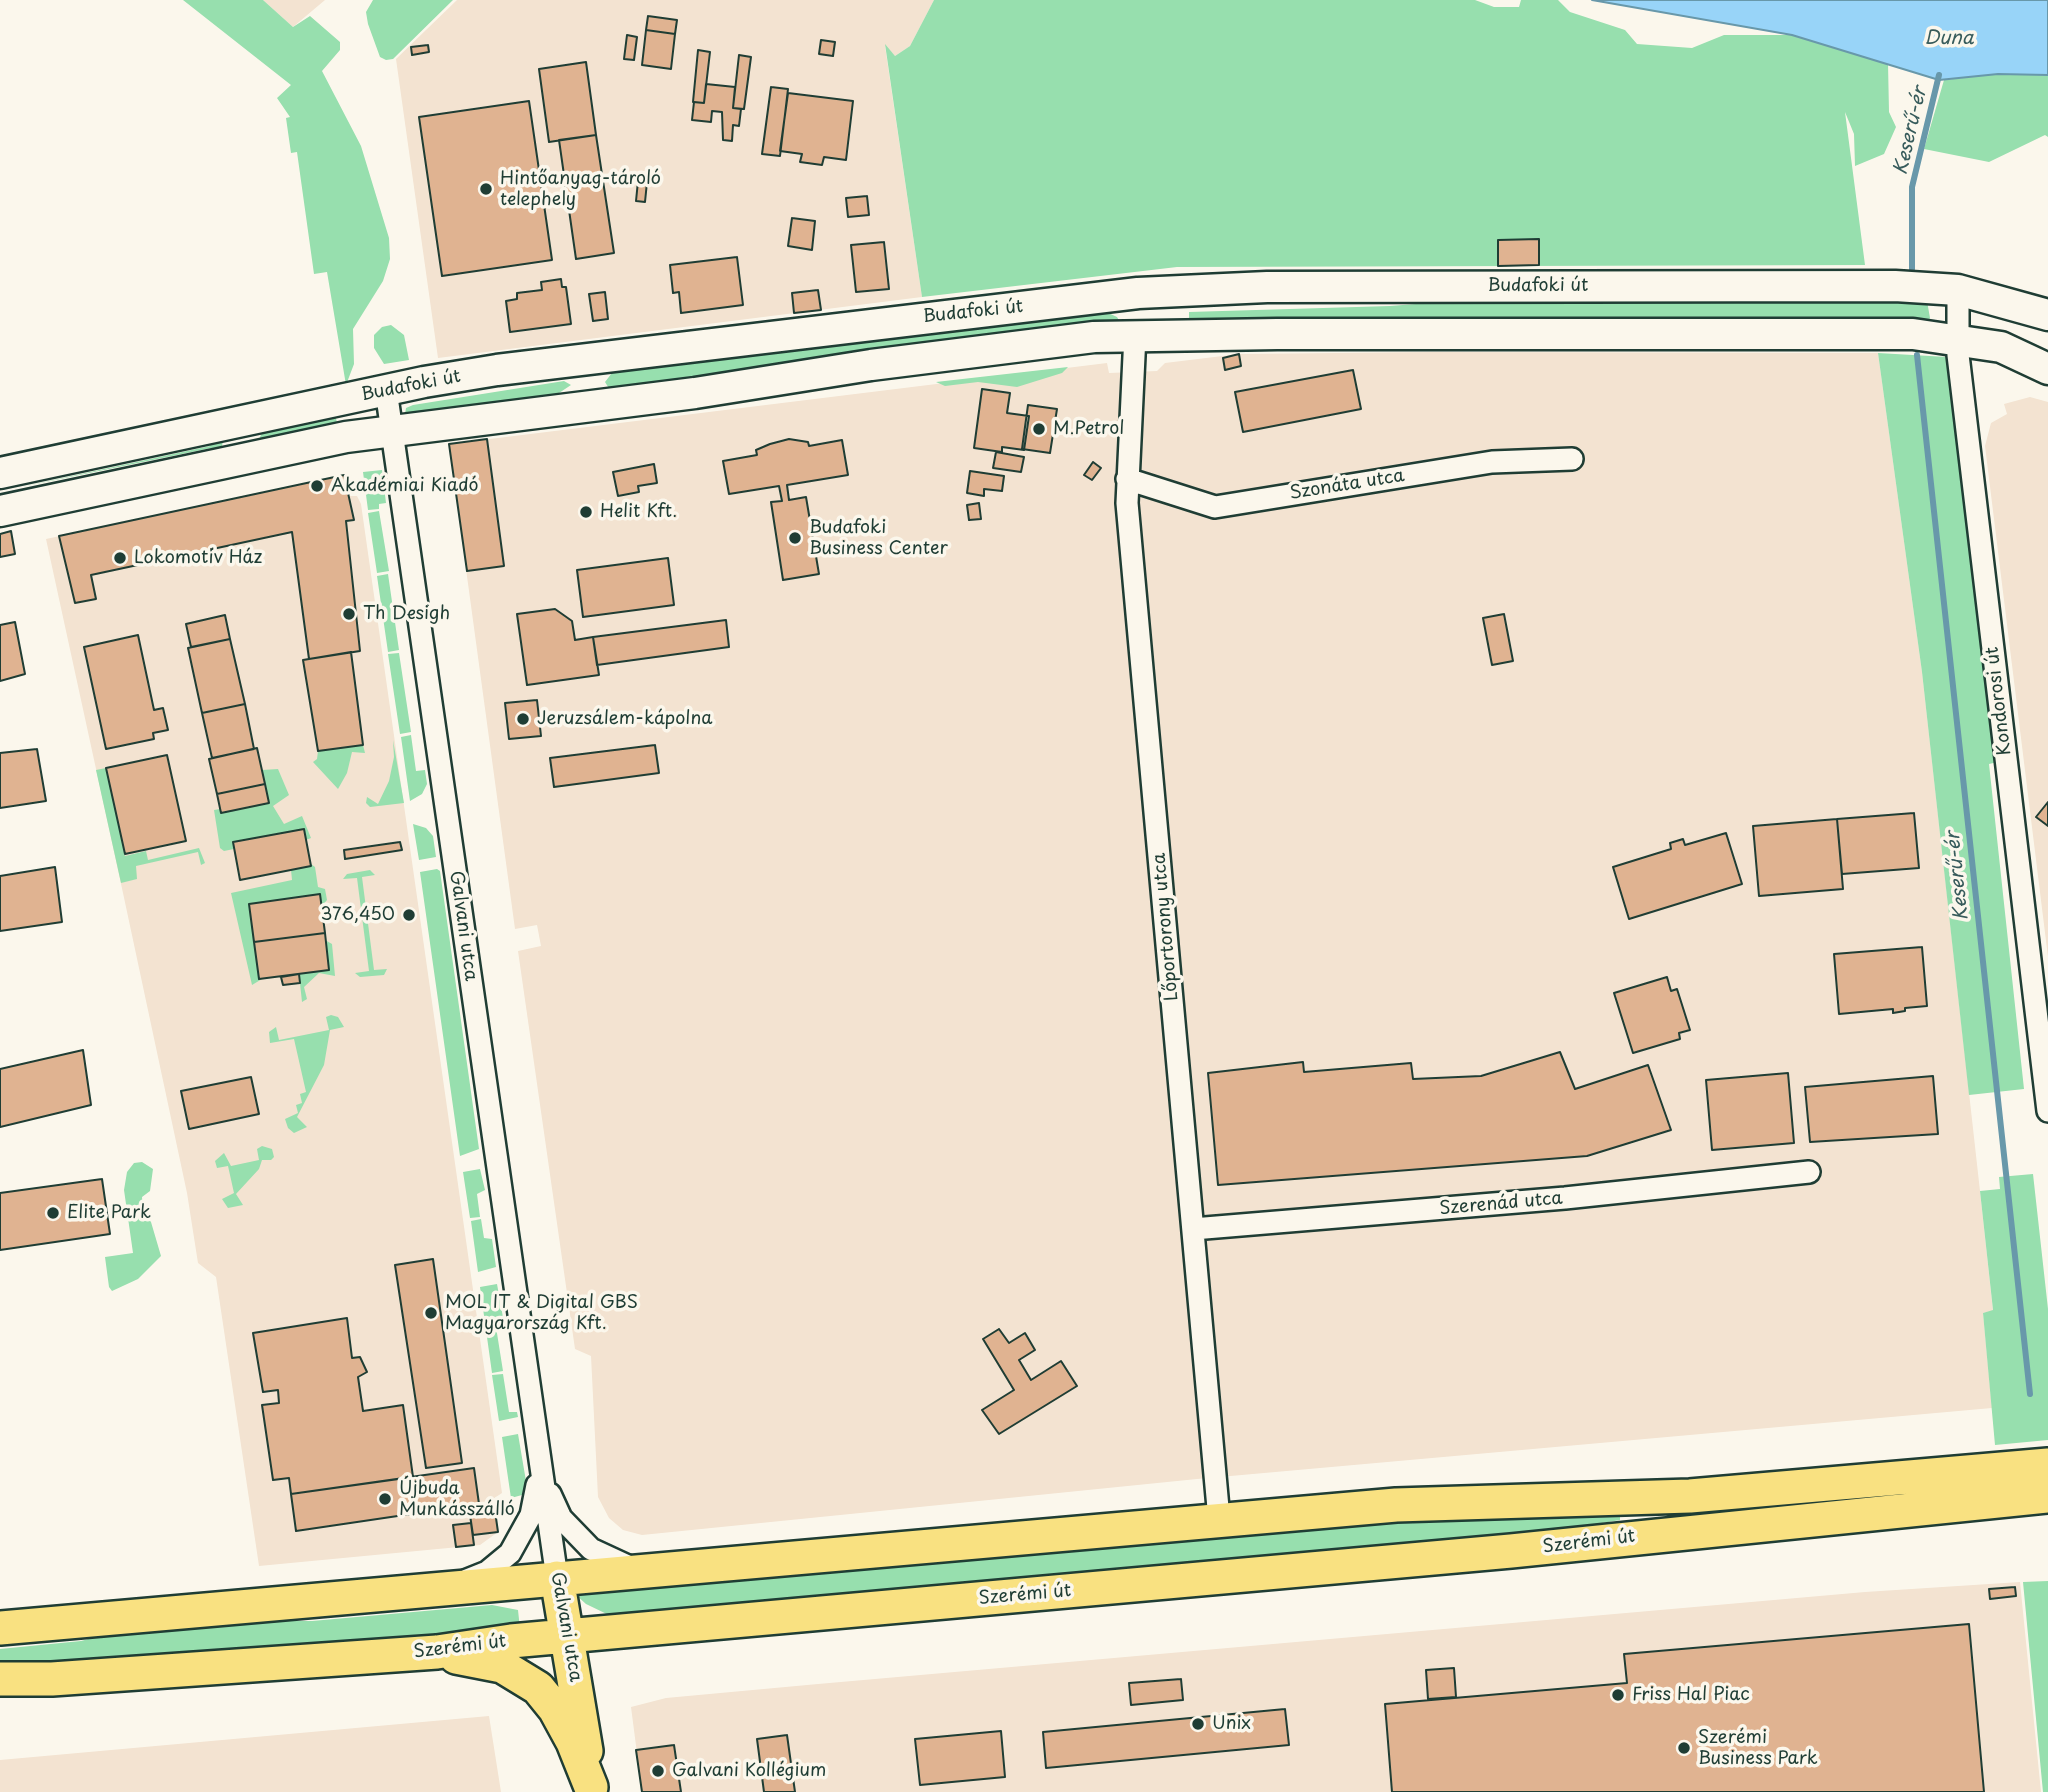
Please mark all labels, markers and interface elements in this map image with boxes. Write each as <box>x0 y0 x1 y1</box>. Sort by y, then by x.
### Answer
water label: Duna <box>1925 28 1973 50</box>
water label: Keserű-ér <box>1890 85 1932 177</box>
place label: Hintőanyag-tároló telephely <box>500 168 661 210</box>
marker: Hintőanyag-tároló telephely <box>478 181 494 197</box>
street label: Budafoki út <box>1488 275 1588 297</box>
street label: Budafoki út <box>922 296 1024 328</box>
street label: Budafoki út <box>359 366 463 406</box>
place label: M.Petrol <box>1053 418 1124 440</box>
marker: M.Petrol <box>1031 421 1047 437</box>
street label: Szonáta utca <box>1288 465 1406 505</box>
place label: Akadémiai Kiadó <box>331 475 478 497</box>
marker: Akadémiai Kiadó <box>309 478 325 494</box>
place label: Helit Kft. <box>600 501 677 523</box>
marker: Helit Kft. <box>578 504 594 520</box>
place label: Budafoki Business Center <box>809 517 948 560</box>
marker: Budafoki Business Center <box>787 530 803 546</box>
place label: Lokomotív Ház <box>134 547 262 569</box>
marker: Lokomotív Ház <box>112 550 128 566</box>
place label: Th Desigh <box>363 603 450 625</box>
marker: Th Desigh <box>341 606 357 622</box>
street label: Kondorosi út <box>1982 645 2016 757</box>
place label: Jeruzsálem-kápolna <box>537 708 712 730</box>
marker: Jeruzsálem-kápolna <box>515 711 531 727</box>
water label: Keserű-ér <box>1942 830 1974 922</box>
street label: Lőportorony utca <box>1149 852 1183 1002</box>
street label: Galvani utca <box>445 870 481 982</box>
place label: 376,450 <box>320 904 395 926</box>
marker: 376,450 <box>401 907 417 923</box>
street label: Szerenád utca <box>1439 1188 1563 1220</box>
place label: Elite Park <box>67 1202 151 1224</box>
marker: Elite Park <box>45 1205 61 1221</box>
place label: MOL IT & Digital GBS Magyarország Kft. <box>445 1292 638 1334</box>
marker: MOL IT & Digital GBS Magyarország Kft. <box>423 1305 439 1321</box>
place label: Újbuda Munkásszálló <box>399 1478 515 1520</box>
marker: Újbuda Munkásszálló <box>377 1491 393 1507</box>
street label: Szerémi út <box>1542 1526 1636 1558</box>
street label: Galvani utca <box>546 1570 586 1684</box>
street label: Szerémi út <box>978 1580 1072 1610</box>
street label: Szerémi út <box>413 1631 507 1663</box>
place label: Friss Hal Piac <box>1632 1684 1750 1706</box>
marker: Friss Hal Piac <box>1610 1687 1626 1703</box>
place label: Unix <box>1212 1713 1251 1735</box>
marker: Unix <box>1190 1716 1206 1732</box>
place label: Szerémi Business Park <box>1698 1727 1818 1770</box>
marker: Szerémi Business Park <box>1676 1740 1692 1756</box>
place label: Galvani Kollégium <box>672 1760 826 1782</box>
marker: Galvani Kollégium <box>650 1763 666 1779</box>

